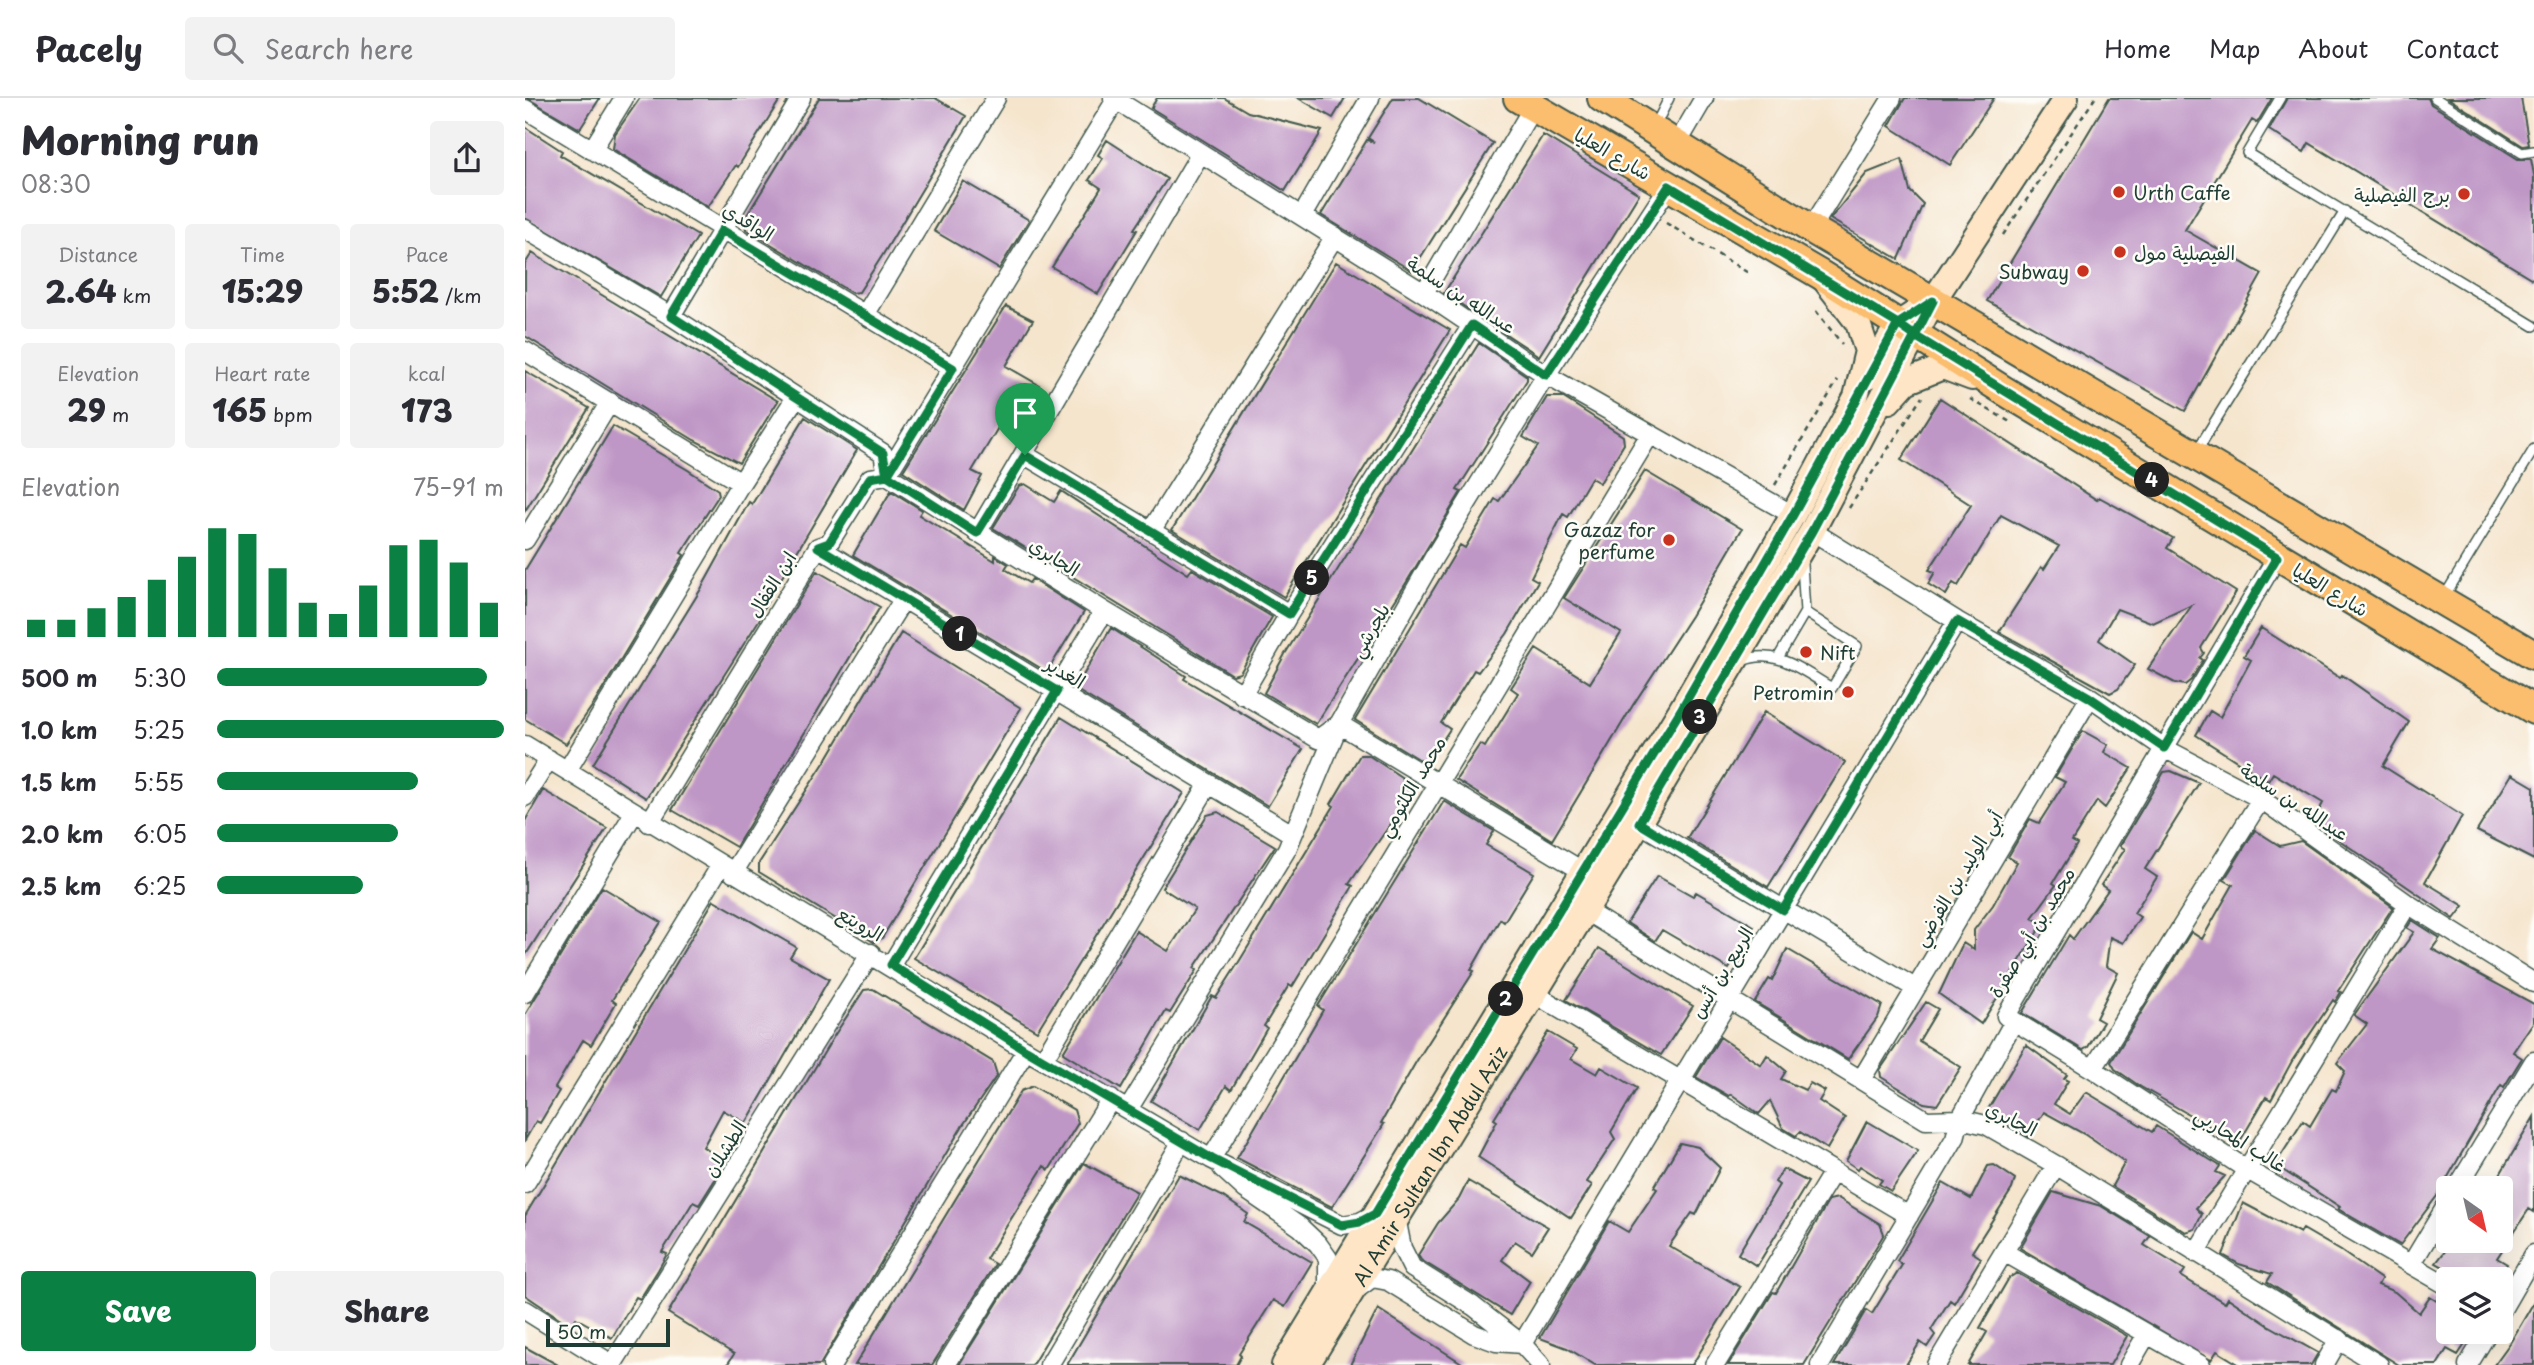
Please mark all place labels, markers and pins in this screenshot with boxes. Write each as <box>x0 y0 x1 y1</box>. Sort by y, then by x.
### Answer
place label: Urth Caffe <box>2133 178 2231 206</box>
place label: برج الفيصلية <box>2354 180 2450 208</box>
marker: Urth Caffe <box>2111 184 2127 200</box>
marker: برج الفيصلية <box>2456 186 2472 202</box>
place label: الفيصلية مول <box>2134 238 2235 266</box>
marker: الفيصلية مول <box>2112 244 2128 260</box>
place label: Subway <box>1998 257 2069 285</box>
marker: Subway <box>2075 263 2091 279</box>
pin <box>995 383 1055 455</box>
pin: 4 <box>2135 462 2169 498</box>
place label: Gazaz for perfume <box>1564 515 1655 565</box>
marker: Gazaz for perfume <box>1661 532 1677 548</box>
pin: 5 <box>1295 560 1329 596</box>
pin: 1 <box>943 616 977 652</box>
place label: Nift <box>1820 638 1856 666</box>
marker: Nift <box>1798 644 1814 660</box>
place label: Petromin <box>1753 678 1834 706</box>
marker: Petromin <box>1840 684 1856 700</box>
pin: 3 <box>1683 700 1717 734</box>
pin: 2 <box>1489 982 1523 1016</box>

